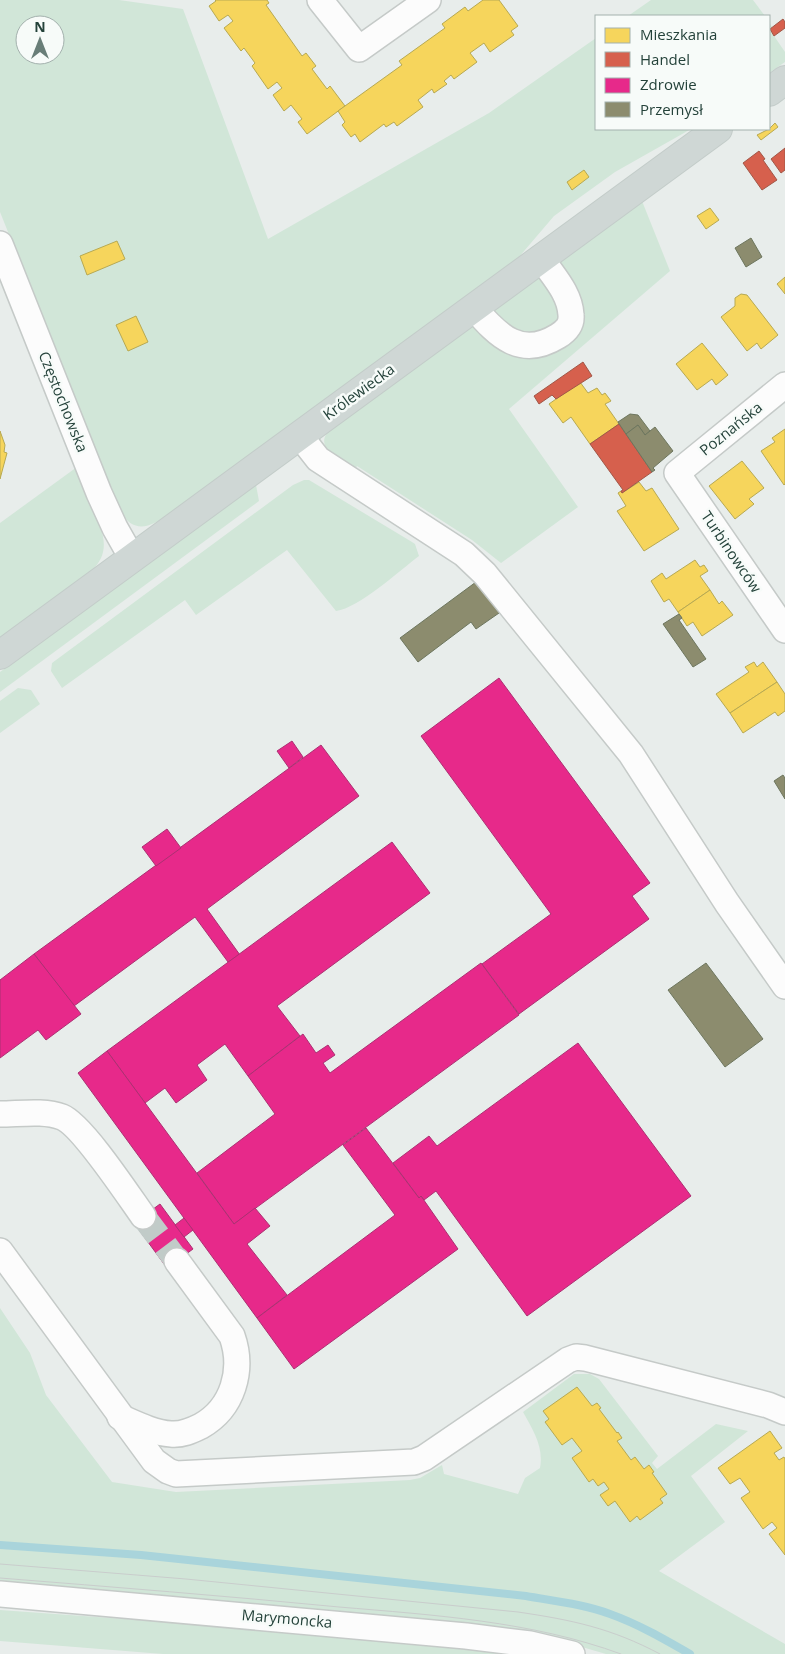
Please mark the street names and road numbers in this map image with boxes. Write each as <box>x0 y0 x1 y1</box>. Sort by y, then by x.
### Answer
street label: Częstochowska <box>35 348 93 455</box>
street label: Królewiecka <box>319 358 398 424</box>
street label: Poznańska <box>695 397 766 460</box>
street label: Turbinowców <box>697 507 767 596</box>
street label: Marymoncka <box>241 1604 333 1632</box>

